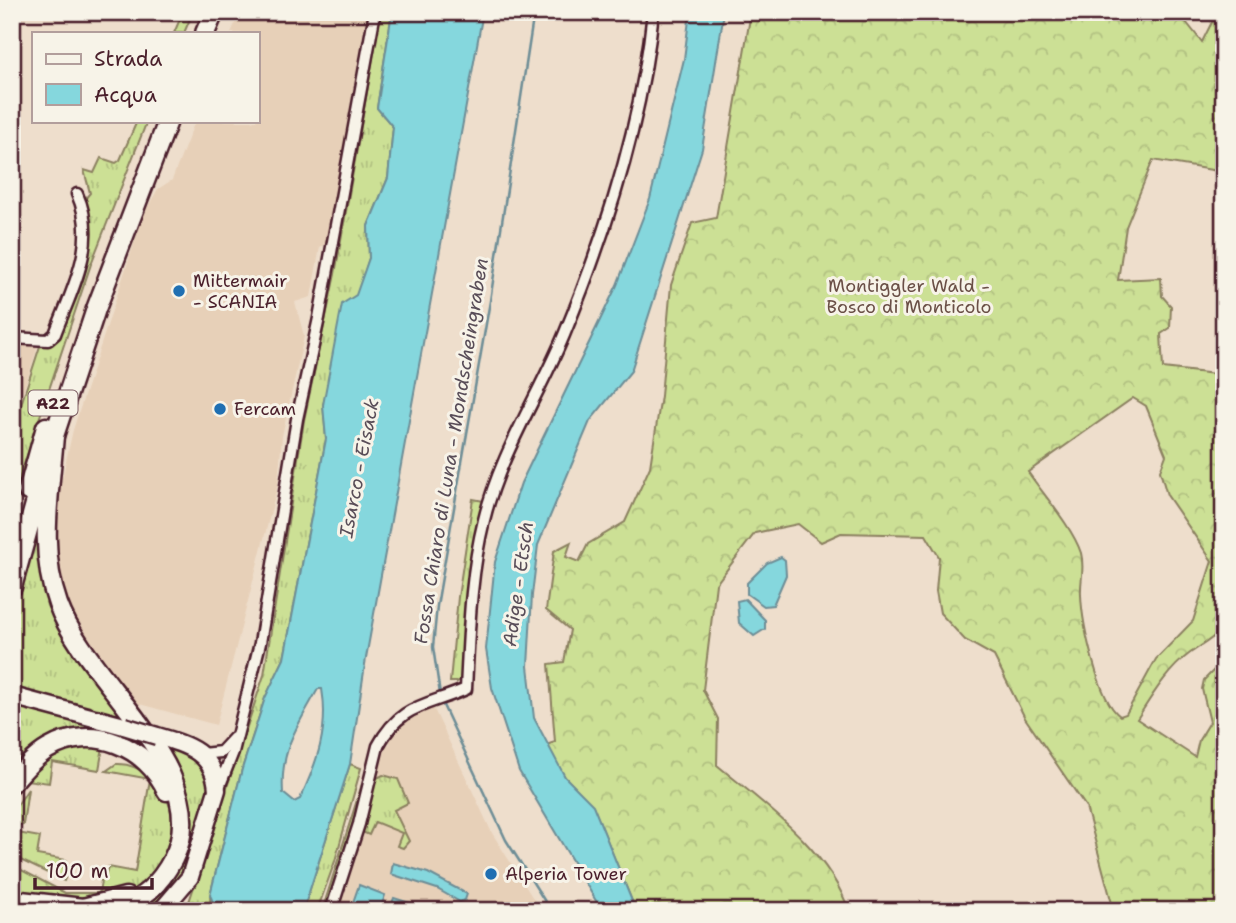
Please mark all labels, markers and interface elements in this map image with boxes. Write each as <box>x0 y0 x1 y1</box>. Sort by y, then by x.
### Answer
legend <box>32 32 259 122</box>
text: Strada <box>94 45 162 73</box>
text: Acqua <box>94 81 157 109</box>
water label: Fossa Chiaro di Luna - Mondscheingraben <box>408 256 494 646</box>
place label: Mittermair - SCANIA <box>193 269 288 314</box>
park label: Montiggler Wald - Bosco di Monticolo <box>827 274 991 319</box>
marker: Mittermair - SCANIA <box>171 283 187 299</box>
road number: A22 <box>28 390 78 416</box>
water label: Isarco - Eisack <box>333 396 385 541</box>
place label: Fercam <box>234 397 296 421</box>
marker: Fercam <box>212 401 228 417</box>
water label: Adige - Etsch <box>497 520 539 648</box>
scale bar <box>35 846 152 890</box>
text: 100 m <box>46 857 109 885</box>
place label: Alperia Tower <box>505 862 627 886</box>
marker: Alperia Tower <box>483 866 499 882</box>

